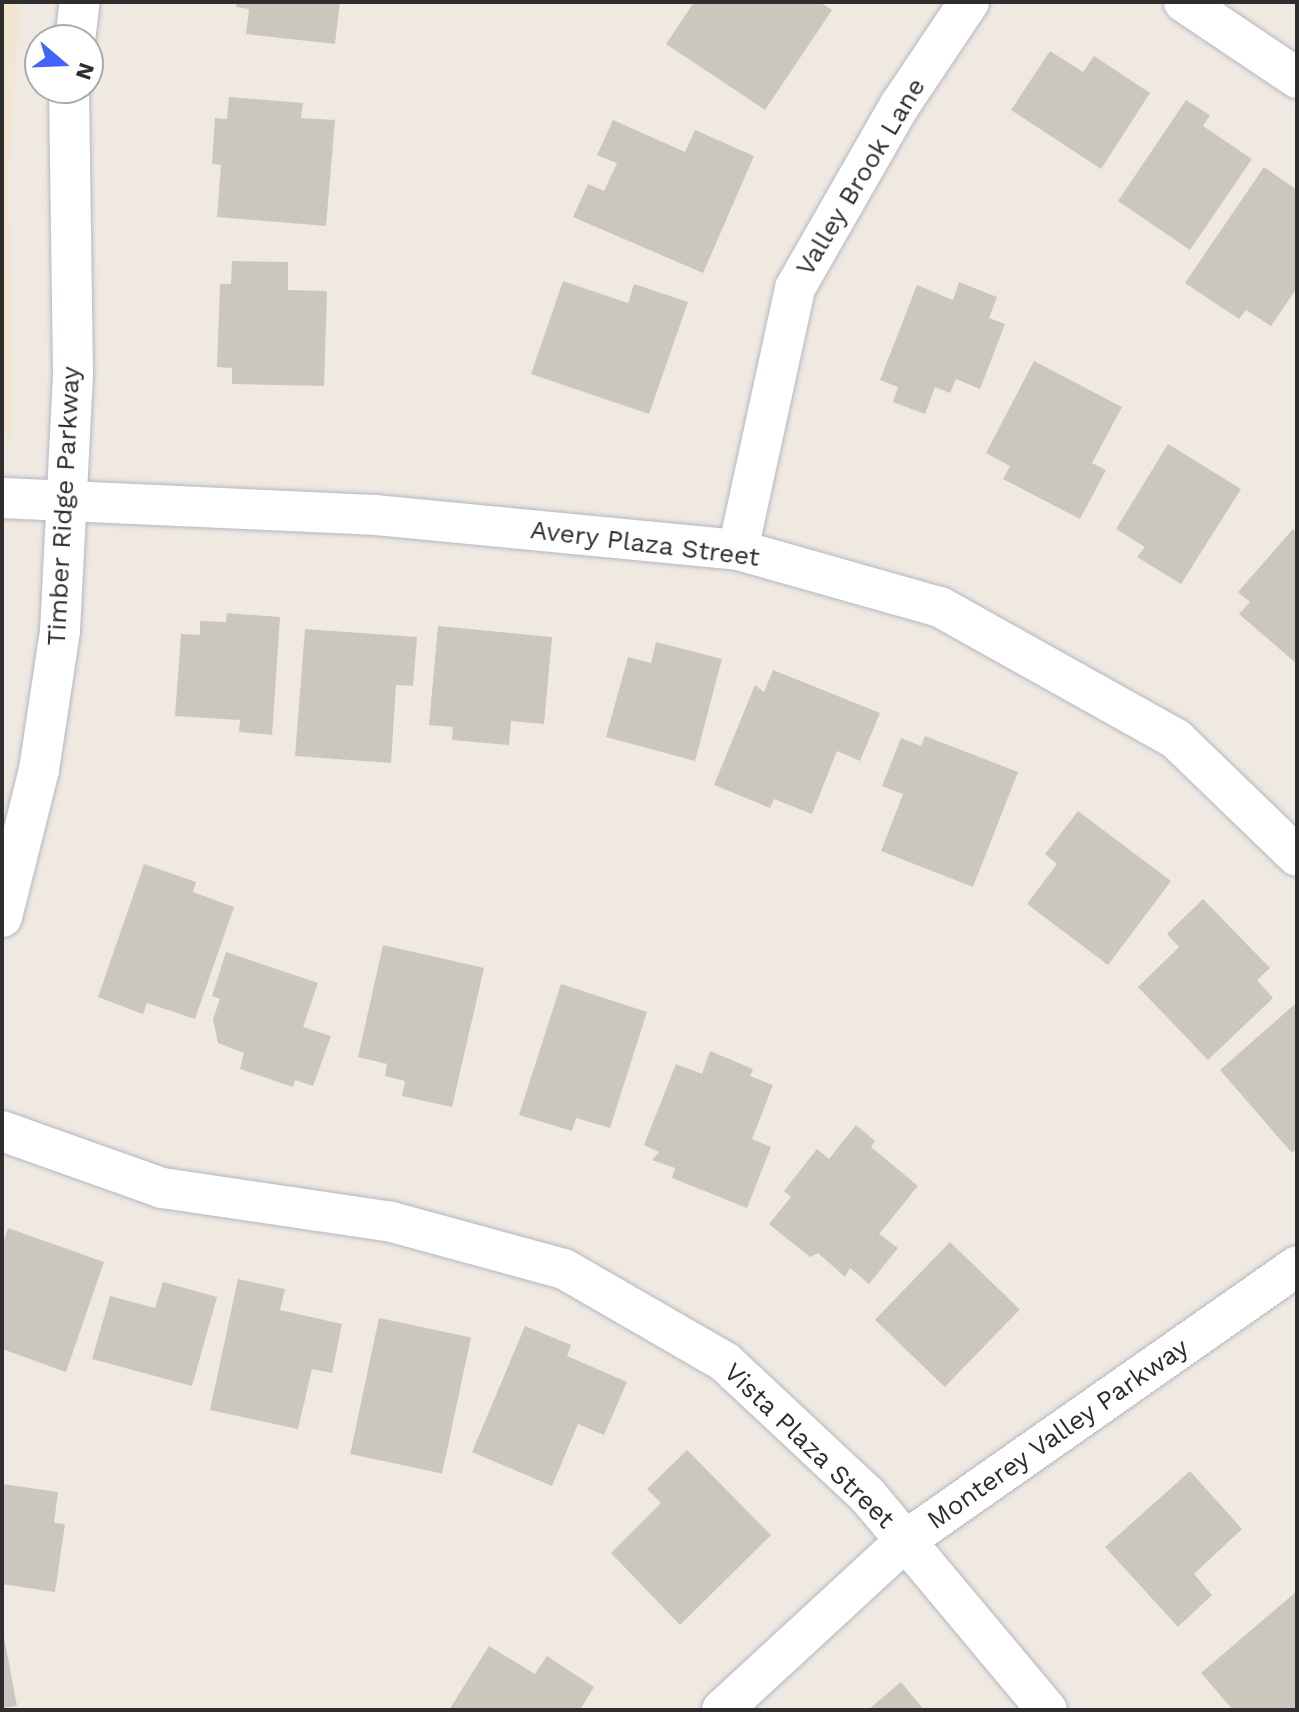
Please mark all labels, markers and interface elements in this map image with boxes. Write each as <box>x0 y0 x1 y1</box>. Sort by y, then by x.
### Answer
north arrow <box>24 24 104 104</box>
text: N <box>71 60 100 83</box>
street label: Valley Brook Lane <box>789 72 933 282</box>
street label: Timber Ridge Parkway <box>41 365 87 647</box>
street label: Avery Plaza Street <box>528 514 762 574</box>
street label: Monterey Valley Parkway <box>921 1331 1195 1537</box>
street label: Vista Plaza Street <box>717 1356 901 1536</box>

